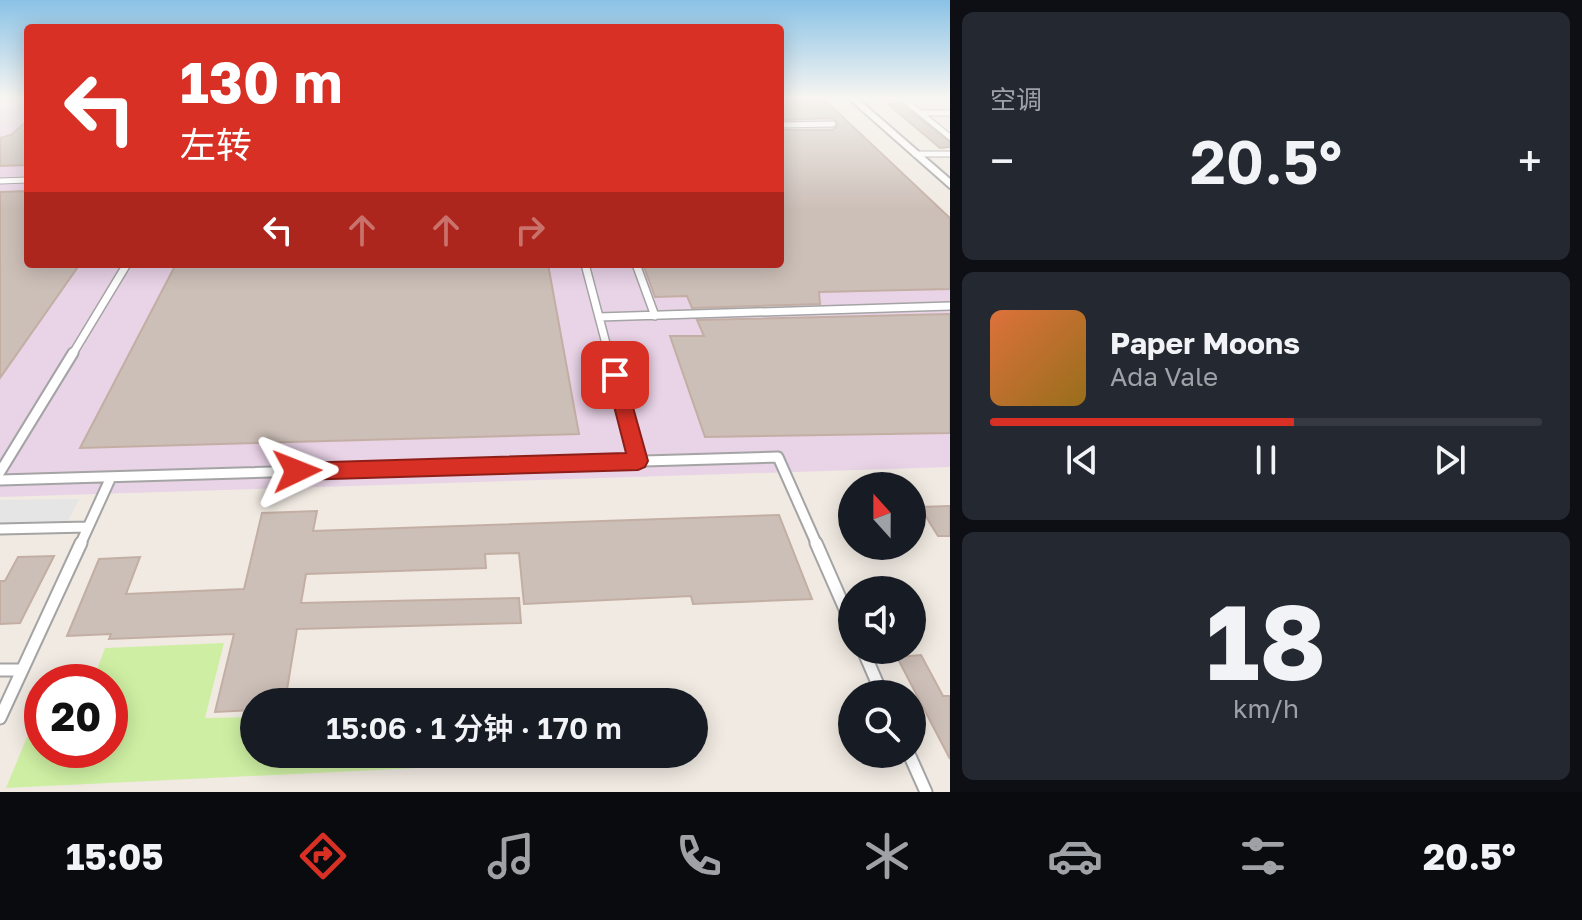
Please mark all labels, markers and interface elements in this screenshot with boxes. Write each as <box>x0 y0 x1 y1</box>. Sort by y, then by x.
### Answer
text: 130 m <box>180 48 342 115</box>
icon: left <box>48 56 152 160</box>
text: 空调 <box>990 84 1042 115</box>
text: 左转 <box>180 123 252 166</box>
text: 20.5° <box>1190 125 1342 197</box>
text: − <box>990 134 1014 187</box>
text: + <box>1518 134 1542 187</box>
icon: left <box>256 208 300 252</box>
icon: ahead <box>340 208 384 252</box>
icon: ahead <box>424 208 468 252</box>
icon: right <box>508 208 552 252</box>
text: Paper Moons <box>1110 325 1300 361</box>
pin <box>581 341 649 409</box>
icon: arrive <box>593 353 637 397</box>
text: Ada Vale <box>1110 361 1218 392</box>
position arrow <box>255 429 339 513</box>
icon: previous <box>1060 438 1104 482</box>
icon: pause <box>1244 438 1288 482</box>
icon: next <box>1428 438 1472 482</box>
north arrow <box>838 472 926 560</box>
map controls <box>838 472 926 768</box>
button: sound <box>838 576 926 664</box>
text: 18 <box>1206 578 1326 703</box>
speed limit sign: 20 <box>24 664 128 768</box>
button: search <box>838 680 926 768</box>
text: km/h <box>1233 693 1299 724</box>
text: 15:06 · 1 分钟 · 170 m <box>326 710 622 746</box>
icon: directions <box>295 828 351 884</box>
icon: music <box>483 828 539 884</box>
icon: phone <box>671 828 727 884</box>
icon: climate <box>859 828 915 884</box>
icon: car <box>1047 828 1103 884</box>
icon: filters <box>1235 828 1291 884</box>
text: 15:05 <box>66 835 163 878</box>
text: 20.5° <box>1423 835 1516 878</box>

